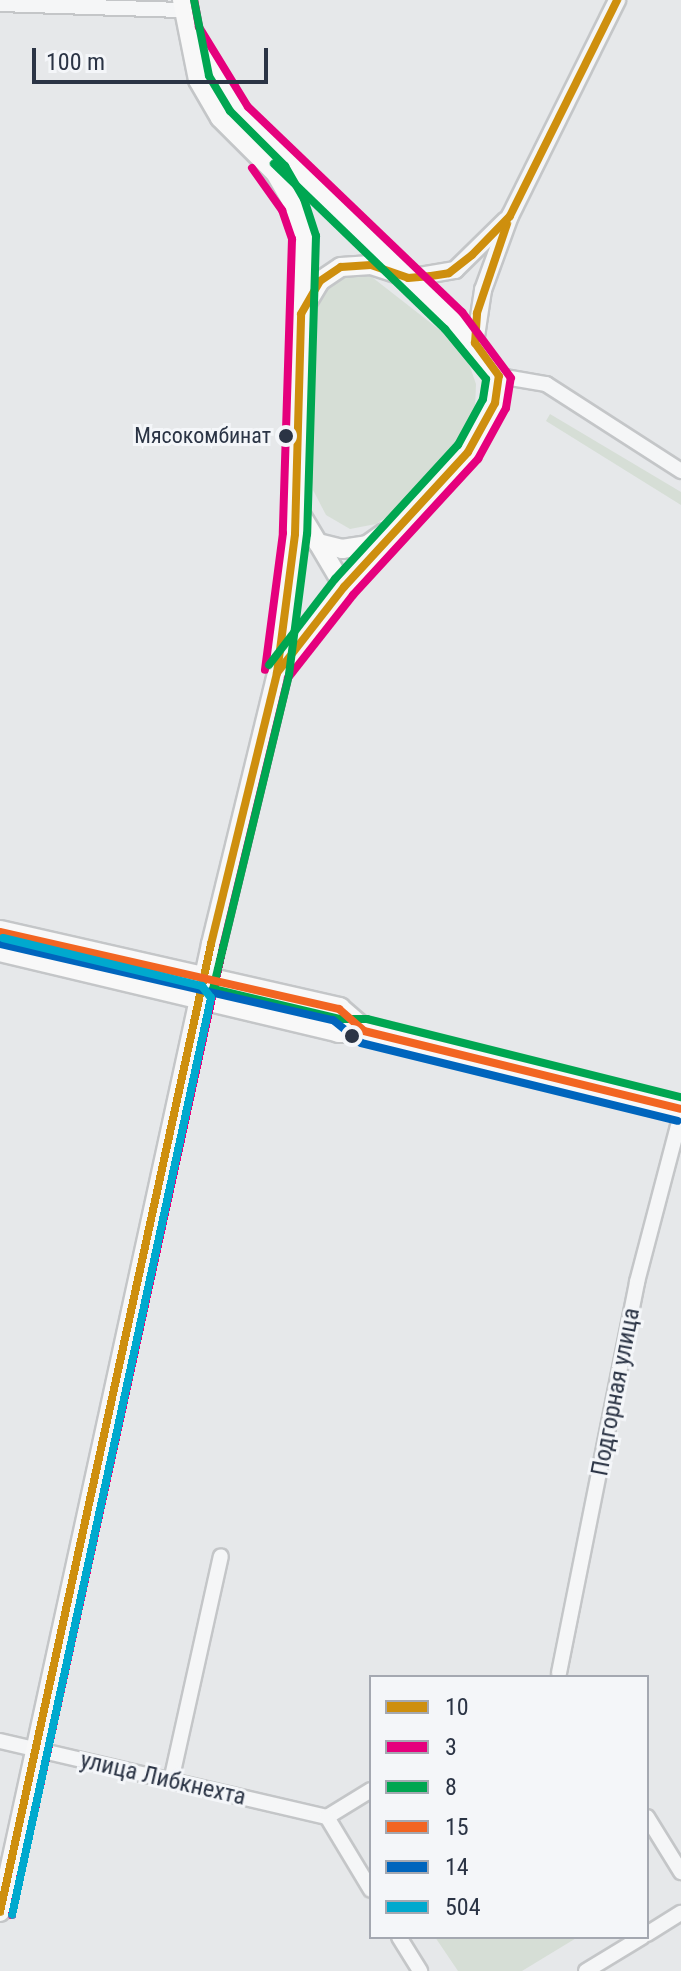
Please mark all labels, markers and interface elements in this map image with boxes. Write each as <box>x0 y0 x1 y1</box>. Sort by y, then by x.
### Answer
scale bar <box>36 32 272 82</box>
text: 100 m <box>46 48 105 76</box>
place label: Мясокомбинат <box>134 423 271 449</box>
marker: Мясокомбинат <box>278 428 294 444</box>
unlabelled marker <box>344 1028 360 1044</box>
street label: Подгорная улица <box>586 1306 646 1478</box>
legend <box>369 1675 649 1939</box>
text: 10 <box>445 1693 469 1721</box>
text: 3 <box>445 1733 457 1761</box>
street label: улица Либкнехта <box>77 1746 249 1812</box>
text: 8 <box>445 1773 457 1801</box>
text: 15 <box>445 1813 469 1841</box>
text: 14 <box>445 1853 469 1881</box>
text: 504 <box>445 1893 481 1921</box>

